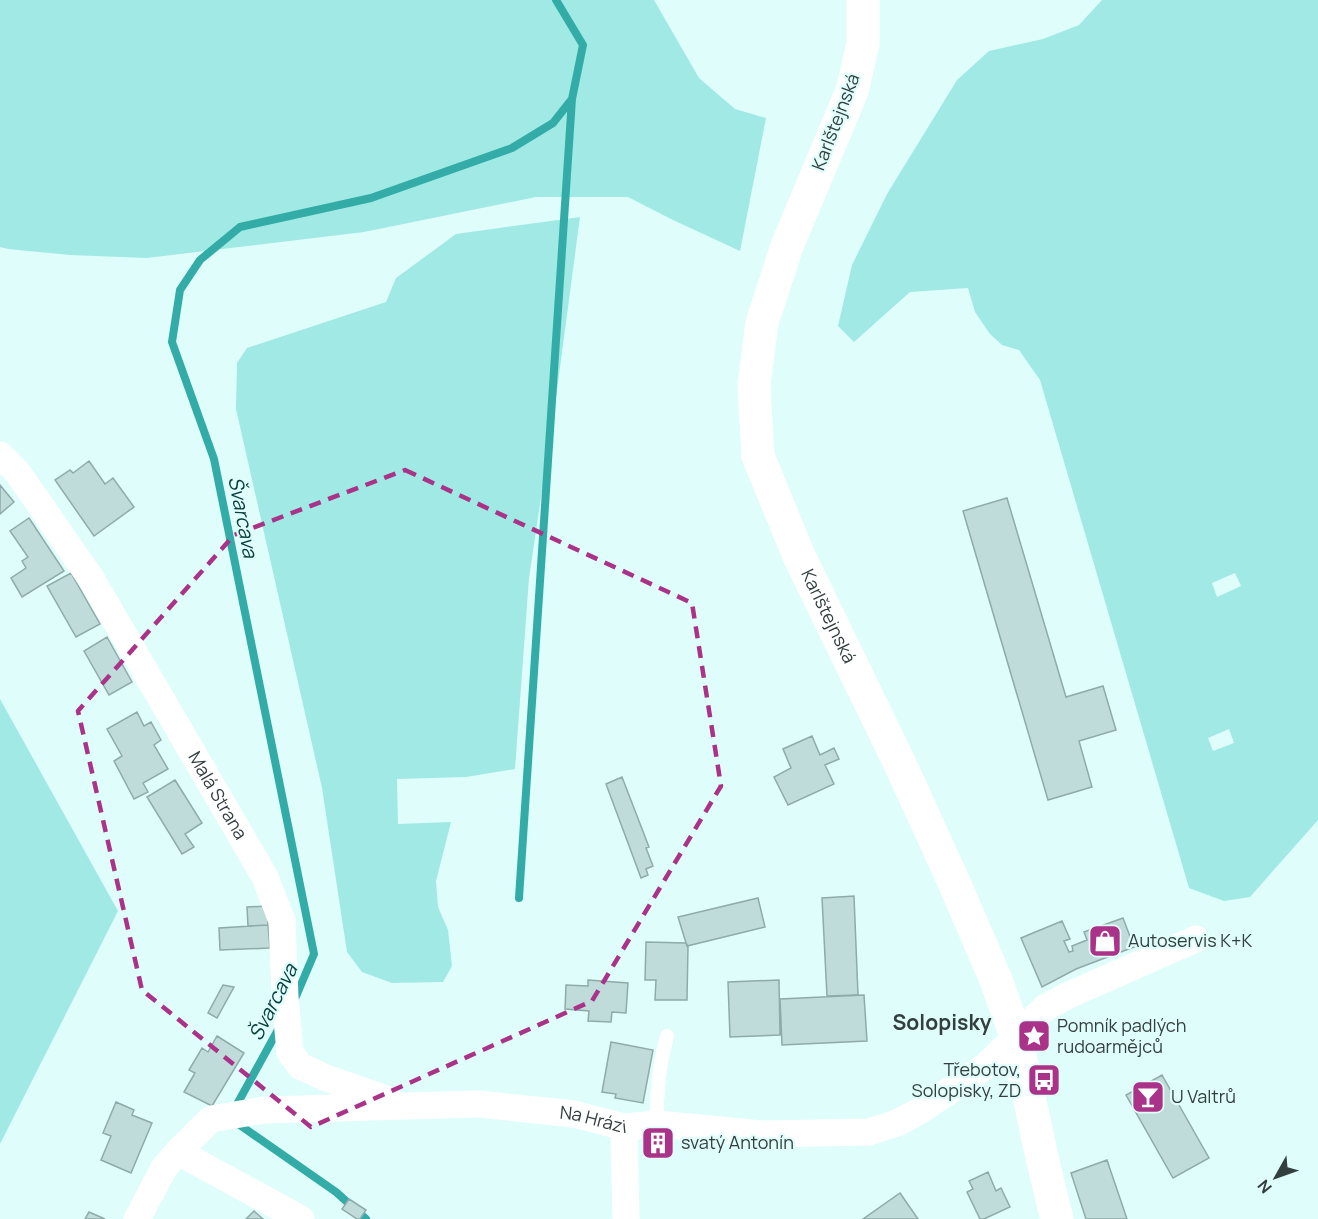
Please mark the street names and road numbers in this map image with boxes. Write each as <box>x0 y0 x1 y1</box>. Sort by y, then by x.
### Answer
street label: Karlštejnská <box>806 70 865 173</box>
street label: Karlštejnská <box>796 565 862 667</box>
street label: Malá Strana <box>183 747 253 843</box>
street label: Na Hrázi <box>559 1100 627 1138</box>

